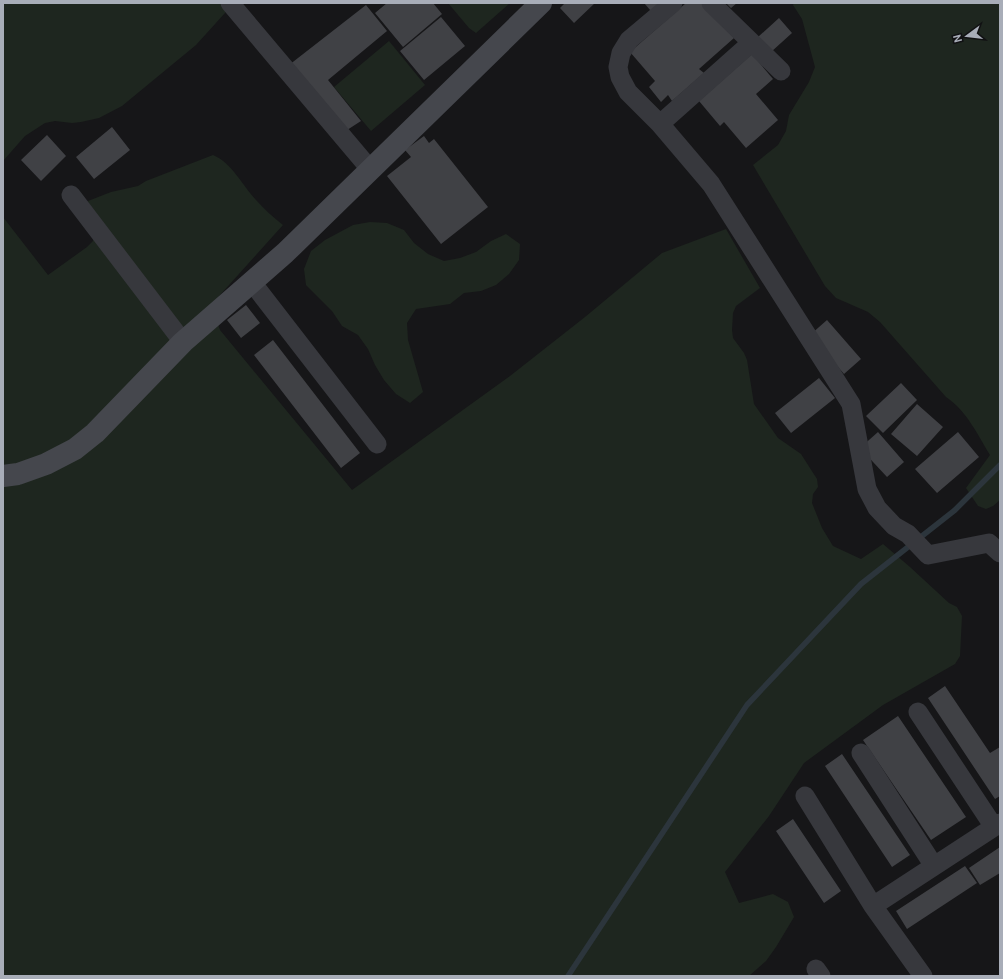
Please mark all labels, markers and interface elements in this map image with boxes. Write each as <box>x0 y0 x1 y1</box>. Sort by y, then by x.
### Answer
north arrow <box>947 16 987 56</box>
text: N <box>950 33 965 44</box>

